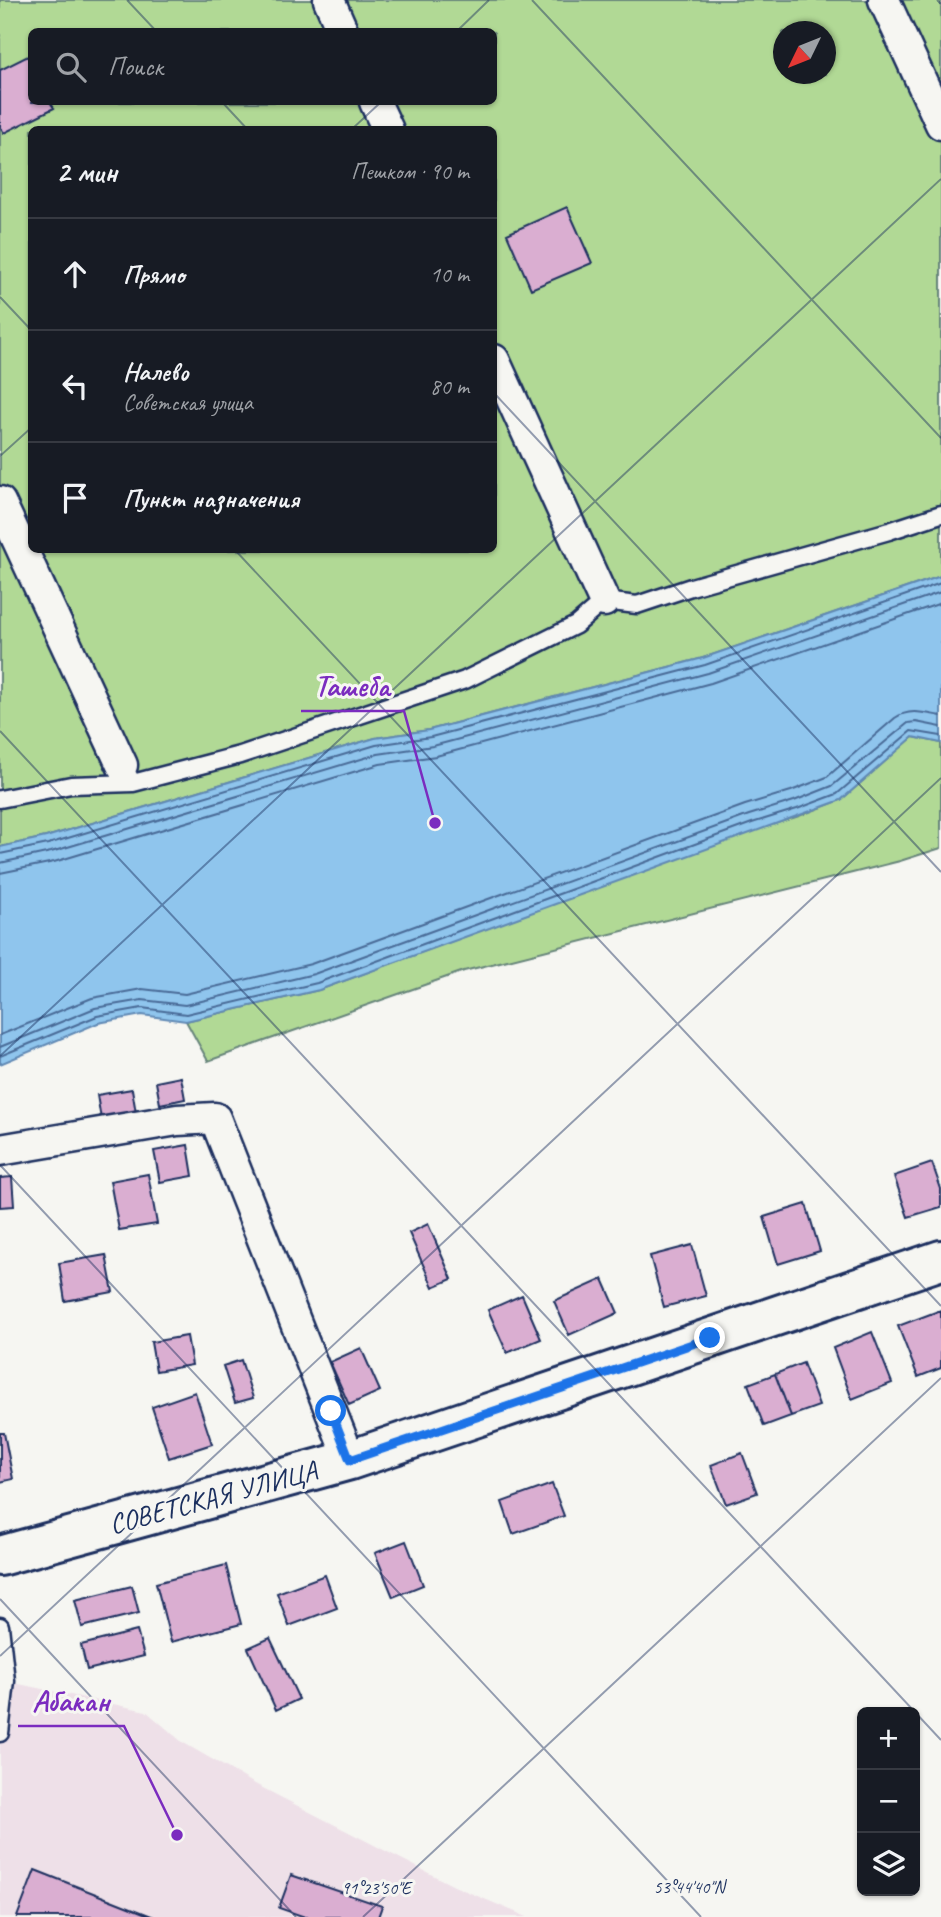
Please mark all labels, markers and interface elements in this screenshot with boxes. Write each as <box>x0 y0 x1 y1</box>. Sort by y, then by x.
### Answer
north arrow <box>773 21 836 84</box>
search box <box>28 28 497 105</box>
icon: search <box>52 48 90 86</box>
text: Поиск <box>108 50 163 83</box>
text: 2 мин <box>56 153 117 191</box>
text: Пешком · 90 m <box>351 157 469 186</box>
icon: ahead <box>56 255 94 293</box>
text: Прямо <box>123 258 185 291</box>
text: 10 m <box>430 260 469 289</box>
text: Налево <box>123 355 189 388</box>
icon: left <box>56 367 94 405</box>
text: 80 m <box>430 372 469 401</box>
text: Советская улица <box>123 388 253 417</box>
icon: arrive <box>56 479 94 517</box>
text: Пункт назначения <box>123 482 299 515</box>
callout: Ташеба <box>301 660 404 711</box>
text: Ташеба <box>314 667 392 705</box>
route end <box>694 1322 725 1353</box>
route start <box>315 1395 346 1426</box>
street label: СОВЕТСКАЯ УЛИЦА <box>105 1452 323 1542</box>
callout: Абакан <box>18 1675 124 1726</box>
text: Абакан <box>32 1682 112 1720</box>
map controls <box>857 1707 920 1896</box>
button: + <box>857 1707 920 1770</box>
button: − <box>857 1770 920 1833</box>
button: layers <box>857 1833 920 1896</box>
text: 53°44'40"N <box>654 1876 728 1898</box>
text: 91°23'50"E <box>341 1877 413 1899</box>

